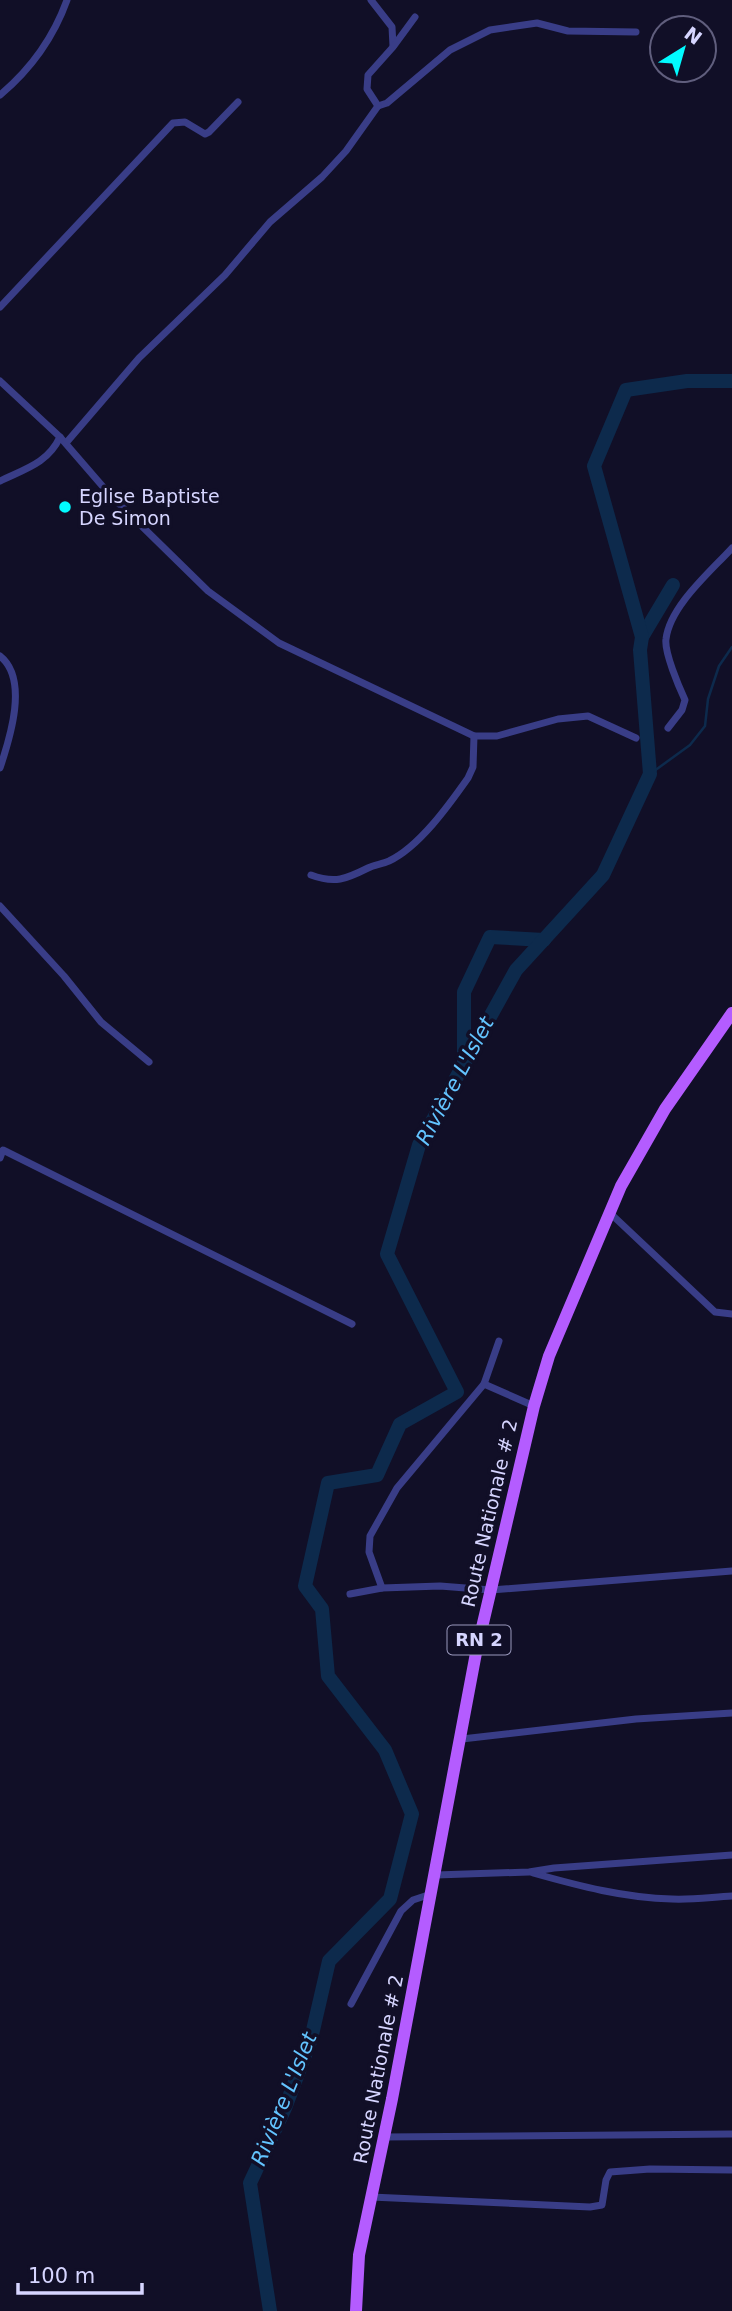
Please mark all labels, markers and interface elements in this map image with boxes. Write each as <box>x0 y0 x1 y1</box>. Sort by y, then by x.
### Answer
north arrow <box>648 14 718 84</box>
text: N <box>680 22 706 49</box>
place label: Eglise Baptiste De Simon <box>79 485 220 529</box>
marker: Eglise Baptiste De Simon <box>57 499 73 515</box>
water label: Rivière L'Islet <box>411 1012 499 1149</box>
street label: Route Nationale # 2 <box>457 1417 521 1609</box>
road number: RN 2 <box>448 1625 510 1654</box>
street label: Route Nationale # 2 <box>349 1973 407 2165</box>
water label: Rivière L'Islet <box>246 2028 322 2169</box>
scale bar <box>18 2252 142 2296</box>
text: 100 m <box>28 2264 95 2288</box>

